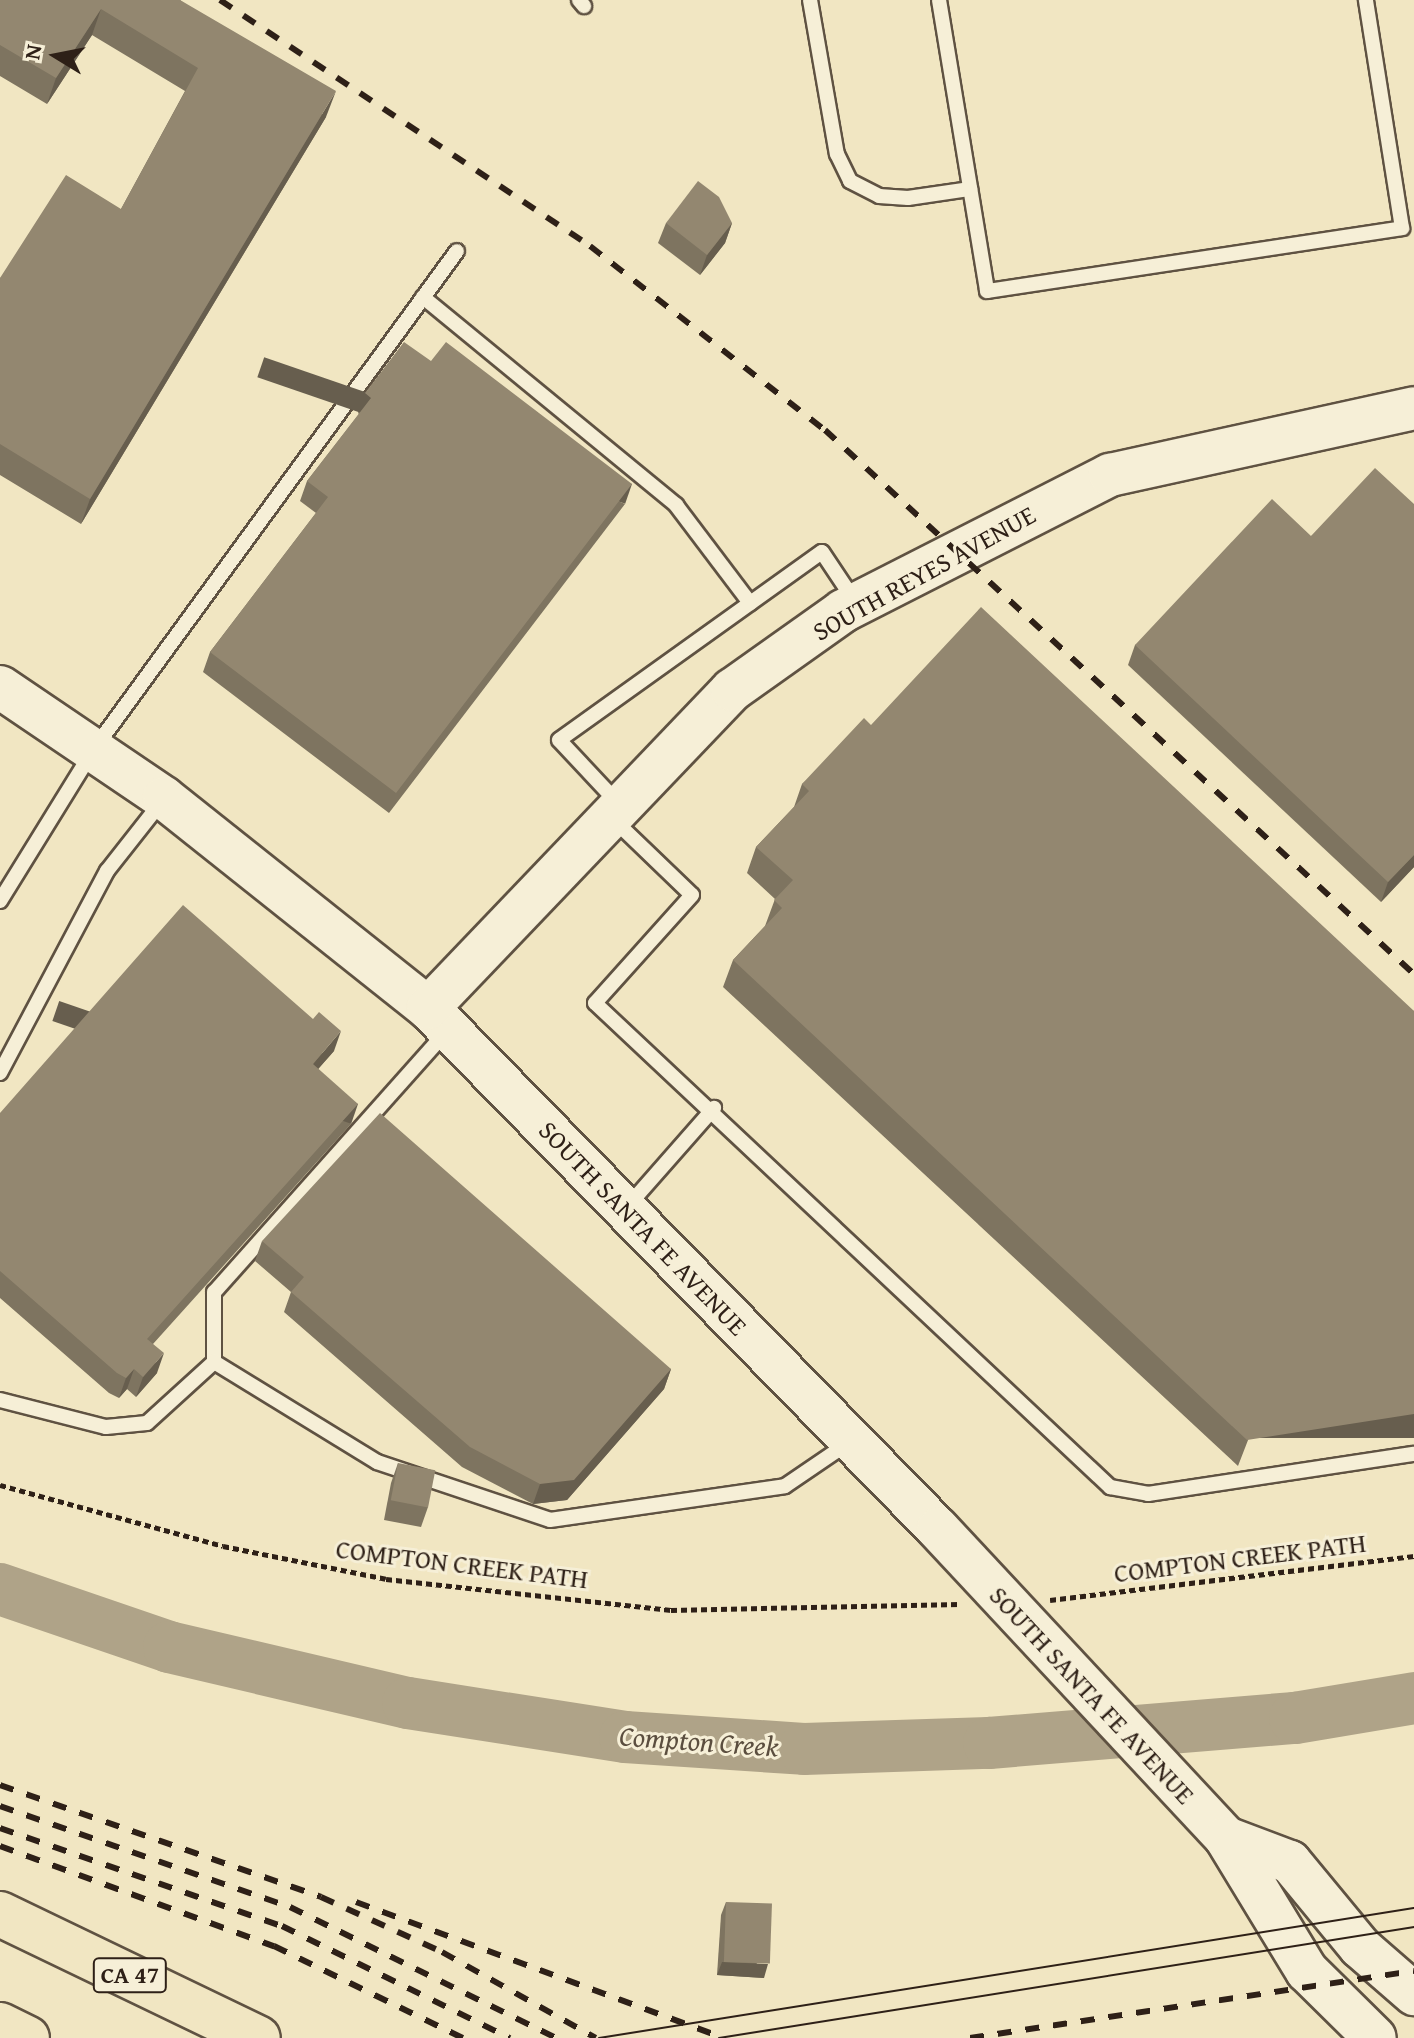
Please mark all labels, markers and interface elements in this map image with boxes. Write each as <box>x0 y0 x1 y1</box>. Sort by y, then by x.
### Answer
north arrow <box>16 16 96 96</box>
text: N <box>15 42 49 62</box>
street label: SOUTH REYES AVENUE <box>807 499 1041 647</box>
street label: SOUTH SANTA FE AVENUE <box>532 1114 754 1342</box>
street label: COMPTON CREEK PATH <box>1112 1527 1368 1589</box>
street label: COMPTON CREEK PATH <box>334 1533 590 1595</box>
street label: SOUTH SANTA FE AVENUE <box>983 1580 1201 1810</box>
water label: Compton Creek <box>618 1719 780 1763</box>
road number: CA 47 <box>92 1955 168 1995</box>

